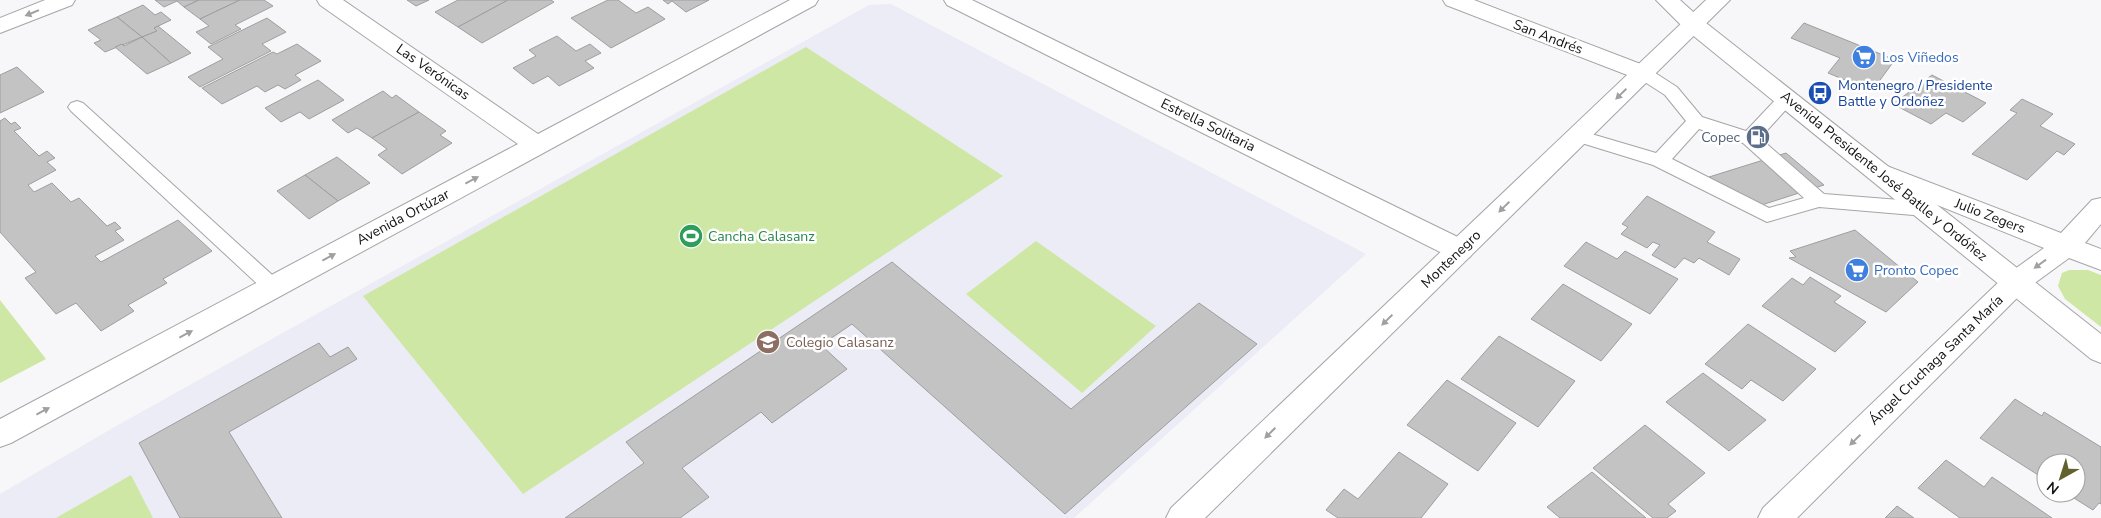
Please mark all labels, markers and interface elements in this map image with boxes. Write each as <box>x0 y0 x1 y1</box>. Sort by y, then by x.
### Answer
one-way arrow <box>24 9 39 17</box>
street label: San Andrés <box>1511 15 1586 59</box>
street label: Las Verónicas <box>392 40 474 105</box>
supermarket icon: Los Viñedos <box>1851 44 1877 70</box>
place label: Los Viñedos <box>1882 48 1959 67</box>
place label: Montenegro / Presidente Battle y Ordoñez <box>1838 76 1992 111</box>
bus stop icon: Montenegro / Presidente Battle y Ordoñez <box>1807 80 1833 106</box>
street label: Avenida Presidente José Batlle y Ordóñez <box>1777 87 1992 266</box>
one-way arrow <box>1615 88 1627 100</box>
street label: Estrella Solitaria <box>1158 94 1258 156</box>
fuel station icon: Copec <box>1745 124 1771 150</box>
place label: Copec <box>1701 128 1741 147</box>
one-way arrow <box>465 176 480 184</box>
street label: Avenida Ortúzar <box>353 185 453 249</box>
street label: Julio Zegers <box>1951 194 2028 238</box>
one-way arrow <box>1498 201 1510 213</box>
sports icon: Cancha Calasanz <box>678 223 704 249</box>
street label: Montenegro <box>1417 226 1485 292</box>
place label: Cancha Calasanz <box>708 227 815 246</box>
one-way arrow <box>322 253 337 261</box>
supermarket icon: Pronto Copec <box>1844 257 1870 283</box>
one-way arrow <box>2034 259 2047 270</box>
place label: Pronto Copec <box>1874 261 1959 280</box>
street label: Ángel Cruchaga Santa María <box>1865 291 2007 429</box>
one-way arrow <box>1381 314 1393 326</box>
school or university icon: Colegio Calasanz <box>755 329 781 355</box>
one-way arrow <box>179 330 193 338</box>
place label: Colegio Calasanz <box>786 333 894 352</box>
one-way arrow <box>36 406 50 415</box>
one-way arrow <box>1265 427 1277 439</box>
one-way arrow <box>1849 433 1861 445</box>
north arrow <box>2036 453 2086 503</box>
text: N <box>2043 477 2063 498</box>

